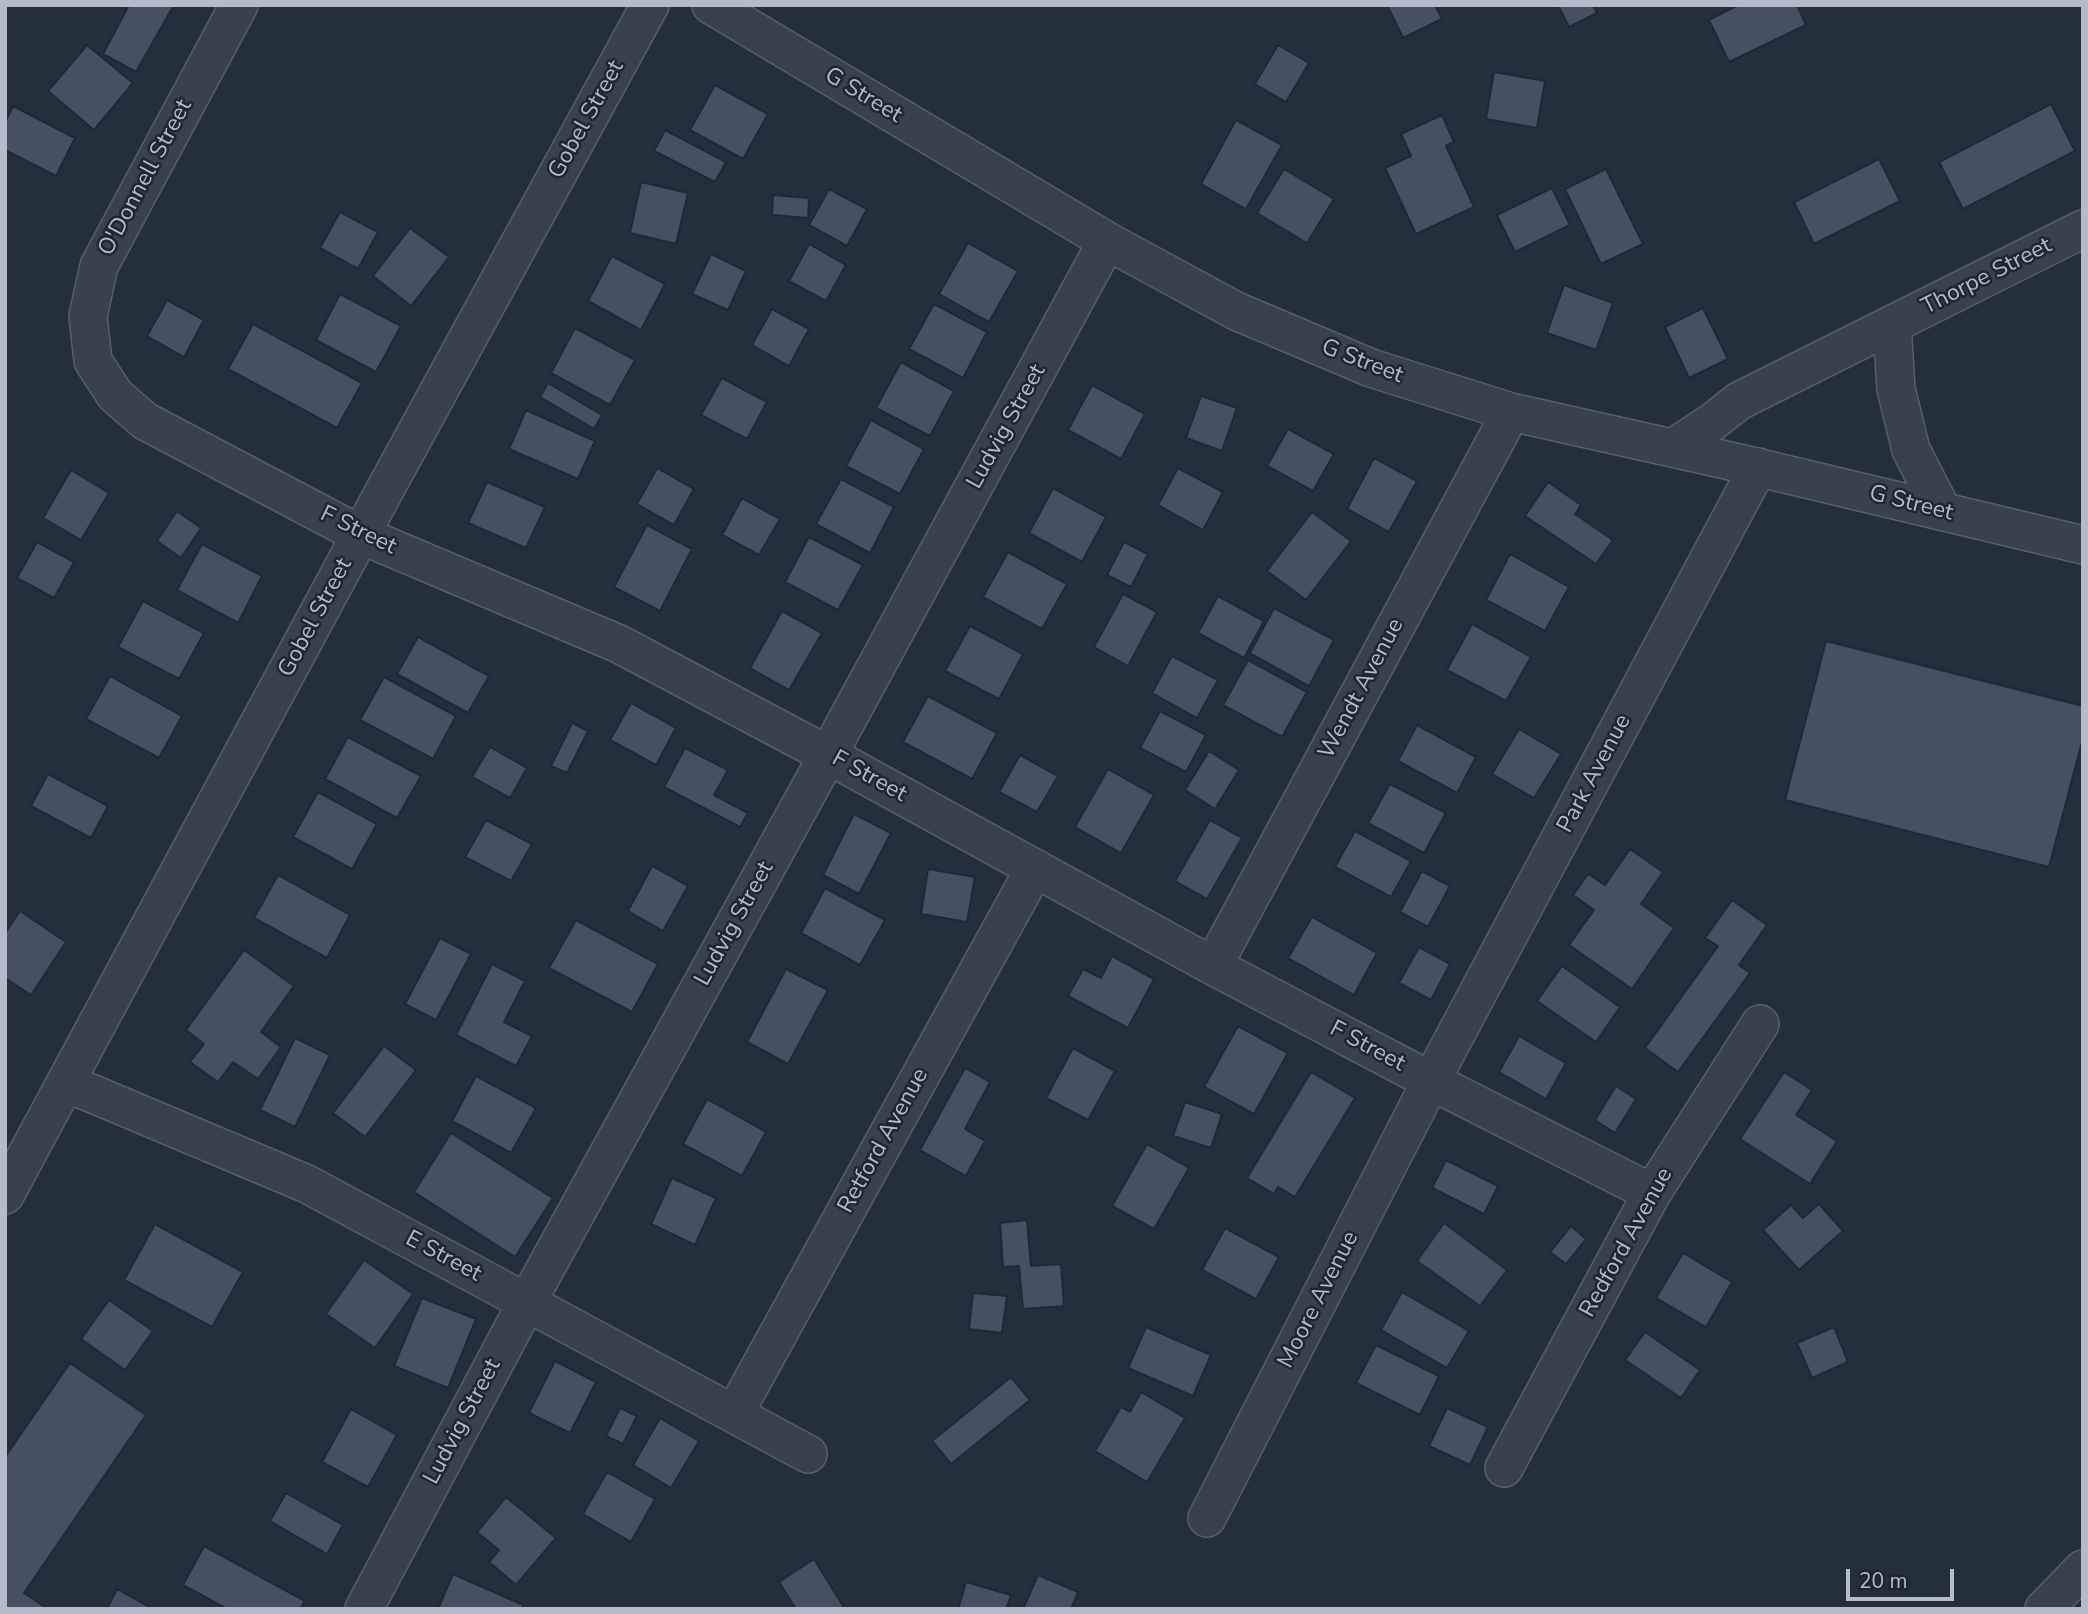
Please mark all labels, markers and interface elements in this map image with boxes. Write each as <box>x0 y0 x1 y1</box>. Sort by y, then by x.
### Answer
street label: Gobel Street <box>543 56 631 184</box>
street label: G Street <box>819 62 907 130</box>
street label: O'Donnell Street <box>93 95 199 261</box>
street label: Thorpe Street <box>1917 232 2057 322</box>
street label: G Street <box>1317 334 1407 390</box>
street label: Ludvig Street <box>962 360 1052 494</box>
street label: G Street <box>1866 480 1956 528</box>
street label: F Street <box>315 501 401 561</box>
street label: Gobel Street <box>273 554 359 682</box>
street label: Wendt Avenue <box>1313 614 1411 764</box>
street label: Park Avenue <box>1552 710 1638 838</box>
street label: F Street <box>827 745 911 809</box>
street label: Ludvig Street <box>690 857 780 991</box>
street label: F Street <box>1325 1016 1409 1078</box>
street label: Retford Avenue <box>833 1064 935 1218</box>
street label: Redford Avenue <box>1575 1163 1679 1323</box>
street label: E Street <box>400 1226 486 1288</box>
street label: Moore Avenue <box>1273 1227 1365 1373</box>
street label: Ludvig Street <box>418 1355 508 1489</box>
scale bar <box>1850 1554 1958 1598</box>
text: 20 m <box>1859 1567 1908 1595</box>

